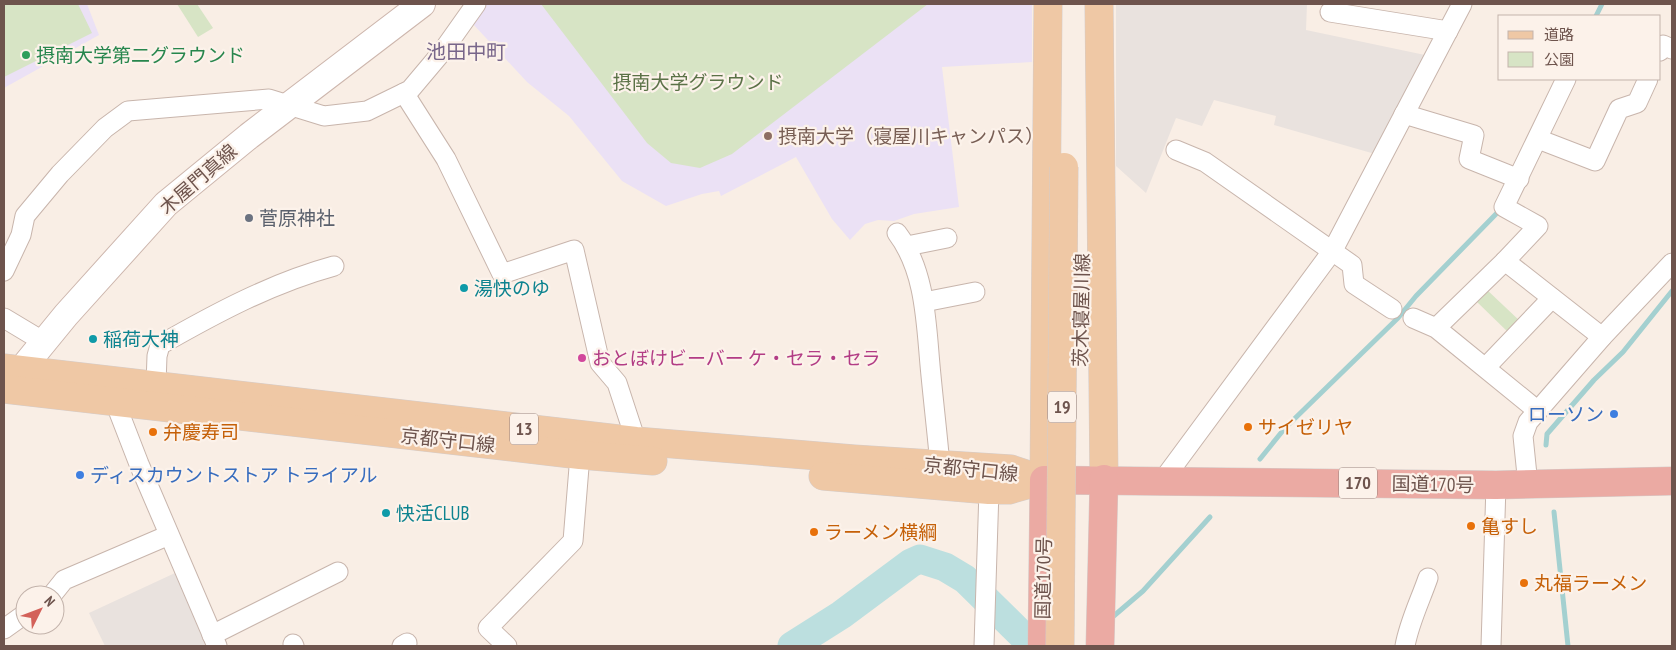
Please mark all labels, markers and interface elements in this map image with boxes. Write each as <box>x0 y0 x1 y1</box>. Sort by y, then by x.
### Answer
legend <box>1498 15 1661 80</box>
text: 道路 <box>1544 25 1574 44</box>
district label: 池田中町 <box>426 39 506 65</box>
place label: 摂南大学第二グラウンド <box>36 43 245 67</box>
marker: 摂南大学第二グラウンド <box>20 49 32 61</box>
text: 公園 <box>1544 50 1574 69</box>
park label: 摂南大学グラウンド <box>612 70 784 94</box>
place label: 摂南大学（寝屋川キャンパス） <box>778 124 1044 148</box>
marker: 摂南大学（寝屋川キャンパス） <box>762 130 774 142</box>
street label: 木屋門真線 <box>154 139 242 219</box>
place label: 菅原神社 <box>259 206 335 230</box>
marker: 菅原神社 <box>243 212 255 224</box>
street label: 茨木寝屋川線 <box>1068 253 1094 367</box>
place label: 湯快のゆ <box>474 276 550 300</box>
marker: 湯快のゆ <box>458 282 470 294</box>
place label: 稲荷大神 <box>103 327 179 351</box>
marker: 稲荷大神 <box>87 333 99 345</box>
place label: おとぼけビーバー ケ・セラ・セラ <box>592 346 881 370</box>
marker: おとぼけビーバー ケ・セラ・セラ <box>576 352 588 364</box>
road number: 19 <box>1048 392 1076 422</box>
place label: ローソン <box>1528 402 1604 426</box>
marker: ローソン <box>1608 408 1620 420</box>
road number: 13 <box>510 414 538 444</box>
place label: サイゼリヤ <box>1258 415 1353 439</box>
place label: 弁慶寿司 <box>163 420 239 444</box>
marker: サイゼリヤ <box>1242 421 1254 433</box>
street label: 京都守口線 <box>399 423 497 457</box>
marker: 弁慶寿司 <box>147 426 159 438</box>
street label: 京都守口線 <box>922 452 1020 486</box>
place label: ディスカウントストア トライアル <box>90 463 378 487</box>
road number: 170 <box>1339 468 1377 498</box>
marker: ディスカウントストア トライアル <box>74 469 86 481</box>
street label: 国道170号 <box>1391 471 1475 497</box>
place label: 快活CLUB <box>396 501 469 525</box>
marker: 快活CLUB <box>380 507 392 519</box>
place label: 亀すし <box>1481 514 1538 538</box>
place label: ラーメン横綱 <box>824 520 937 544</box>
marker: 亀すし <box>1465 520 1477 532</box>
marker: ラーメン横綱 <box>808 526 820 538</box>
street label: 国道170号 <box>1030 536 1056 620</box>
place label: 丸福ラーメン <box>1534 571 1647 595</box>
marker: 丸福ラーメン <box>1518 577 1530 589</box>
north arrow <box>15 585 65 635</box>
text: N <box>40 592 59 610</box>

